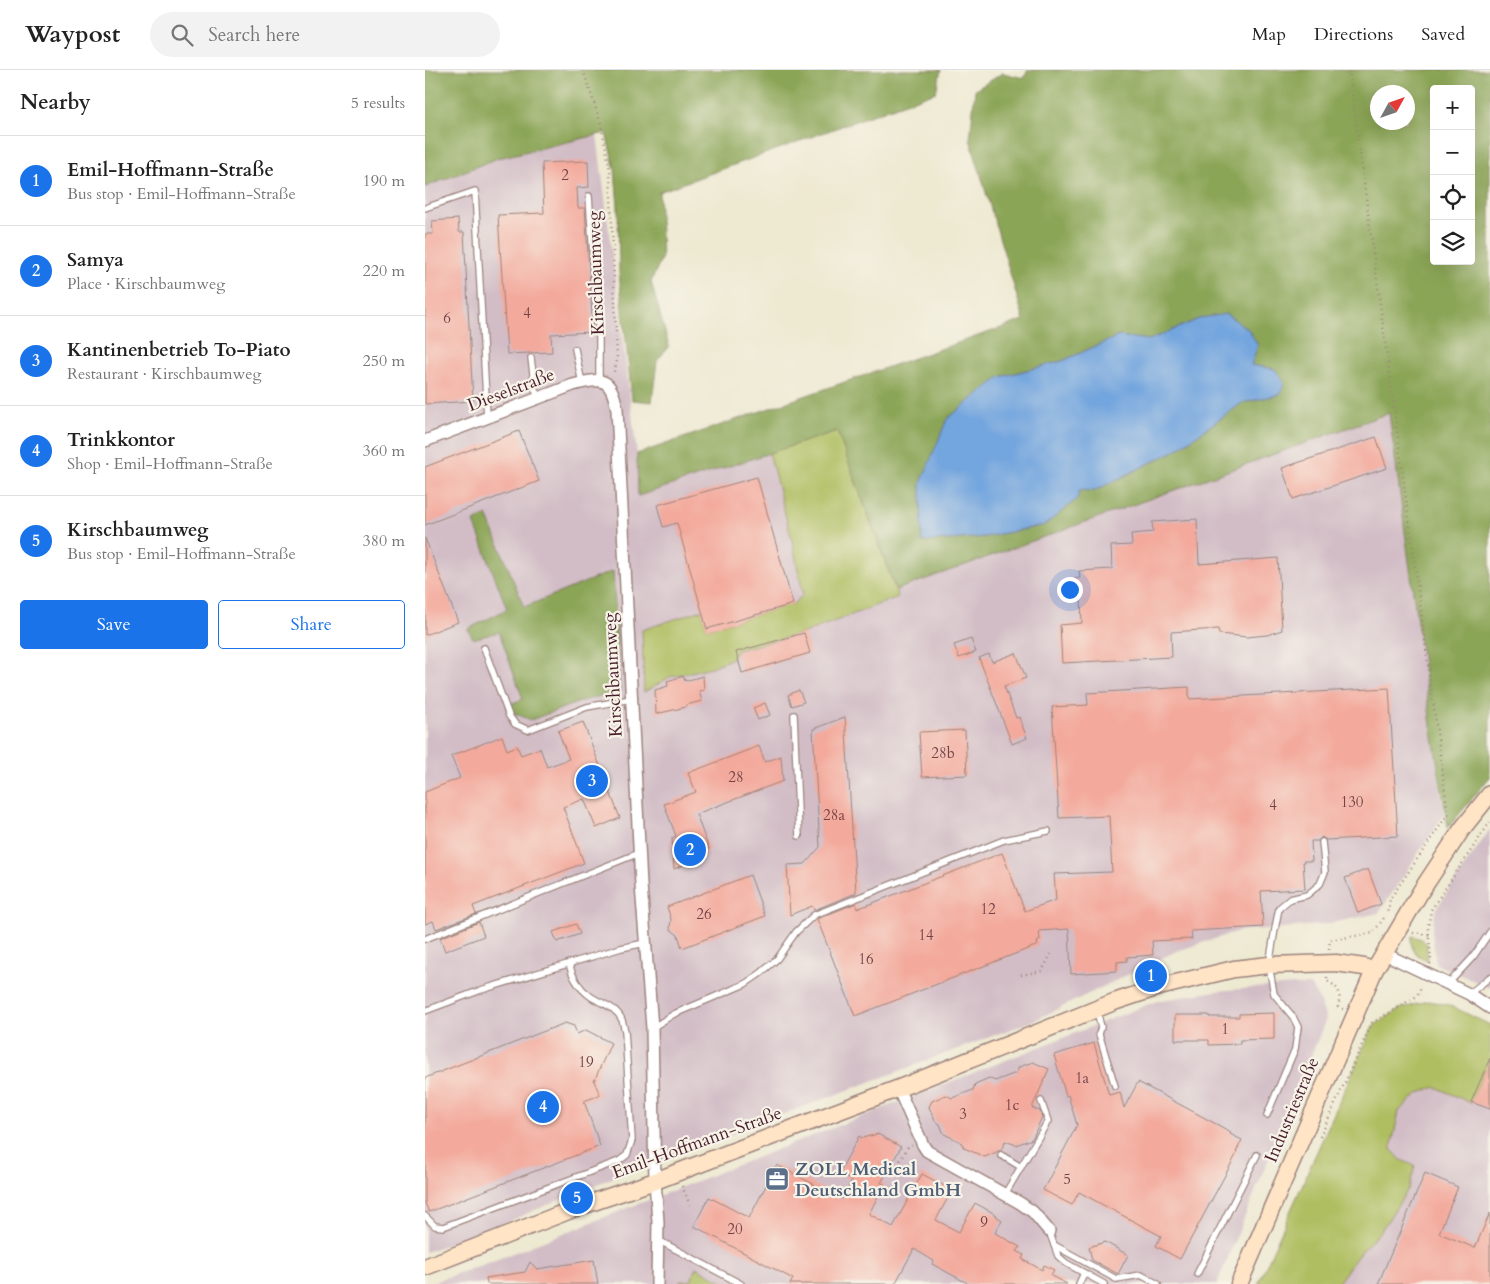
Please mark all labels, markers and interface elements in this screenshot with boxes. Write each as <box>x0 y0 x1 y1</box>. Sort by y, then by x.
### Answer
search box <box>150 12 500 57</box>
text: Waypost <box>25 18 120 51</box>
icon: search <box>168 21 196 49</box>
text: Search here <box>208 22 300 48</box>
text: Map <box>1252 22 1286 47</box>
text: Directions <box>1314 22 1393 47</box>
text: Saved <box>1421 22 1465 47</box>
north arrow <box>1370 85 1415 130</box>
map controls <box>1430 85 1475 265</box>
button: + <box>1430 85 1475 130</box>
text: Nearby <box>20 88 91 117</box>
text: 5 results <box>351 92 405 114</box>
button: − <box>1430 130 1475 175</box>
text: Emil-Hoffmann-Straße <box>67 157 274 183</box>
house number: 2 <box>561 165 569 185</box>
text: 1 <box>32 170 40 192</box>
text: 190 m <box>363 170 405 192</box>
button: locate <box>1430 175 1475 220</box>
text: Bus stop · Emil-Hoffmann-Straße <box>67 183 296 205</box>
street label: Kirschbaumweg <box>581 210 611 336</box>
button: layers <box>1430 220 1475 265</box>
text: Samya <box>67 247 124 273</box>
text: 2 <box>32 260 40 282</box>
text: 220 m <box>363 260 405 282</box>
text: Place · Kirschbaumweg <box>67 273 225 295</box>
house number: 4 <box>523 303 531 323</box>
house number: 6 <box>443 308 451 328</box>
text: Kantinenbetrieb To-Piato <box>67 337 291 363</box>
text: 3 <box>32 350 40 372</box>
text: 250 m <box>363 350 405 372</box>
street label: Dieselstraße <box>464 362 558 418</box>
text: Restaurant · Kirschbaumweg <box>67 363 262 385</box>
text: Trinkkontor <box>67 427 175 453</box>
text: 4 <box>32 440 40 462</box>
text: 360 m <box>363 440 405 462</box>
text: Shop · Emil-Hoffmann-Straße <box>67 453 273 475</box>
text: Kirschbaumweg <box>67 517 208 543</box>
text: 5 <box>32 530 40 552</box>
text: 380 m <box>363 530 405 552</box>
text: Bus stop · Emil-Hoffmann-Straße <box>67 543 296 565</box>
your location <box>1057 577 1083 603</box>
button: Save <box>20 600 208 649</box>
button: Share <box>218 600 405 649</box>
street label: Kirschbaumweg <box>597 611 629 738</box>
house number: 28b <box>931 743 955 763</box>
pin: 3 <box>576 762 608 800</box>
house number: 28 <box>728 767 744 787</box>
house number: 130 <box>1340 792 1364 812</box>
house number: 4 <box>1269 795 1277 815</box>
house number: 28a <box>823 805 845 825</box>
pin: 2 <box>674 831 706 869</box>
house number: 12 <box>980 899 996 919</box>
house number: 26 <box>696 904 712 924</box>
house number: 14 <box>918 925 934 945</box>
house number: 16 <box>858 949 874 969</box>
pin: 1 <box>1135 957 1167 995</box>
house number: 1 <box>1221 1019 1229 1039</box>
house number: 19 <box>578 1052 594 1072</box>
street label: Industriestraße <box>1259 1053 1325 1167</box>
house number: 1a <box>1075 1068 1090 1088</box>
pin: 4 <box>527 1088 559 1126</box>
house number: 1c <box>1005 1095 1019 1115</box>
street label: Emil-Hoffmann-Straße <box>609 1101 785 1185</box>
house number: 3 <box>959 1104 967 1124</box>
place label: ZOLL Medical Deutschland GmbH <box>795 1157 961 1203</box>
office icon: ZOLL Medical Deutschland GmbH <box>764 1166 790 1192</box>
house number: 5 <box>1063 1169 1071 1189</box>
pin: 5 <box>561 1179 593 1217</box>
house number: 9 <box>980 1212 988 1232</box>
house number: 20 <box>727 1219 743 1239</box>

